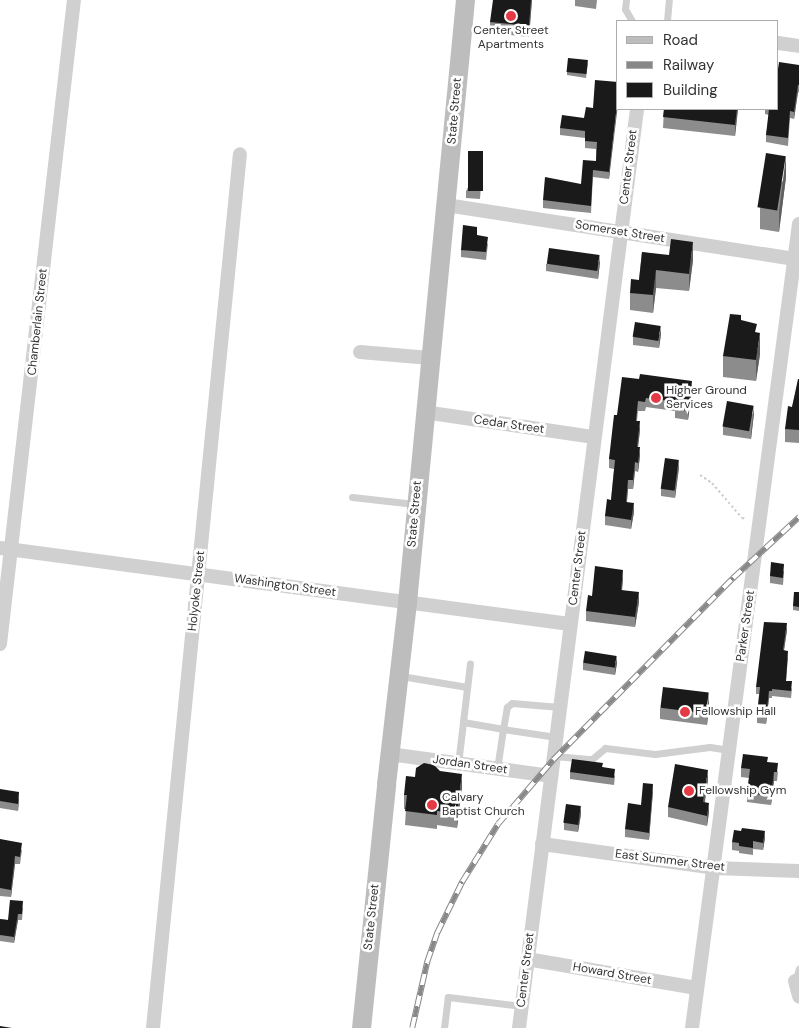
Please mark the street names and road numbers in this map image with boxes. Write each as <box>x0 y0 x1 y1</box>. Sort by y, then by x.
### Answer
street label: State Street <box>445 77 465 145</box>
street label: Center Street <box>617 129 641 205</box>
street label: Somerset Street <box>574 218 666 246</box>
street label: Chamberlain Street <box>25 268 51 376</box>
street label: Cedar Street <box>473 413 545 437</box>
street label: State Street <box>405 480 425 548</box>
street label: Center Street <box>566 530 590 606</box>
street label: Holyoke Street <box>186 550 208 632</box>
street label: Washington Street <box>233 572 337 600</box>
street label: Parker Street <box>734 589 758 663</box>
street label: Jordan Street <box>432 753 508 777</box>
street label: East Summer Street <box>614 847 726 875</box>
street label: State Street <box>361 883 383 951</box>
street label: Center Street <box>514 932 538 1008</box>
street label: Howard Street <box>572 960 652 988</box>

